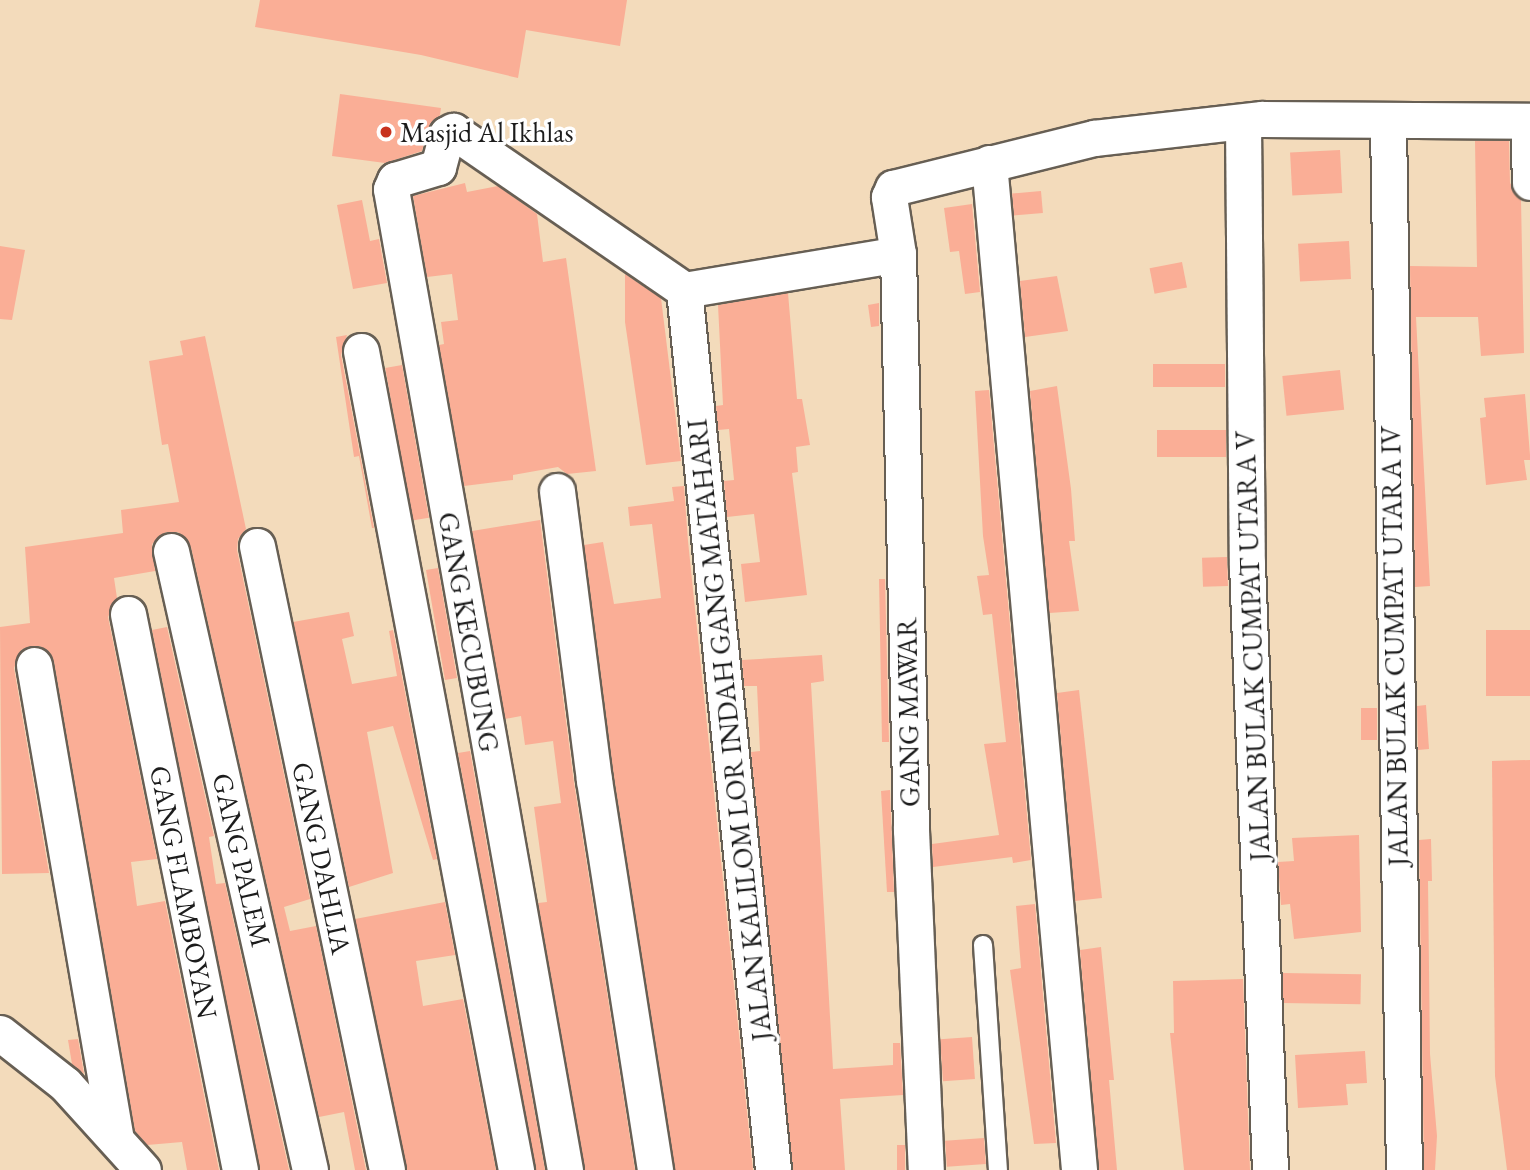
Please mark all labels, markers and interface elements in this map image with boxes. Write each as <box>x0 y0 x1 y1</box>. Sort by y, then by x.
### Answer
place label: Masjid Al Ikhlas <box>400 115 574 149</box>
marker: Masjid Al Ikhlas <box>378 124 394 140</box>
street label: JALAN KALILOM LOR INDAH GANG MATAHARI <box>680 417 778 1043</box>
street label: JALAN BULAK CUMPAT UTARA IV <box>1373 425 1415 867</box>
street label: JALAN BULAK CUMPAT UTARA V <box>1228 430 1276 862</box>
street label: GANG KECUBUNG <box>431 509 507 755</box>
street label: GANG MAWAR <box>890 617 926 807</box>
street label: GANG DAHLIA <box>285 759 359 957</box>
street label: GANG FLAMBOYAN <box>143 763 225 1021</box>
street label: GANG PALEM <box>206 770 278 950</box>

